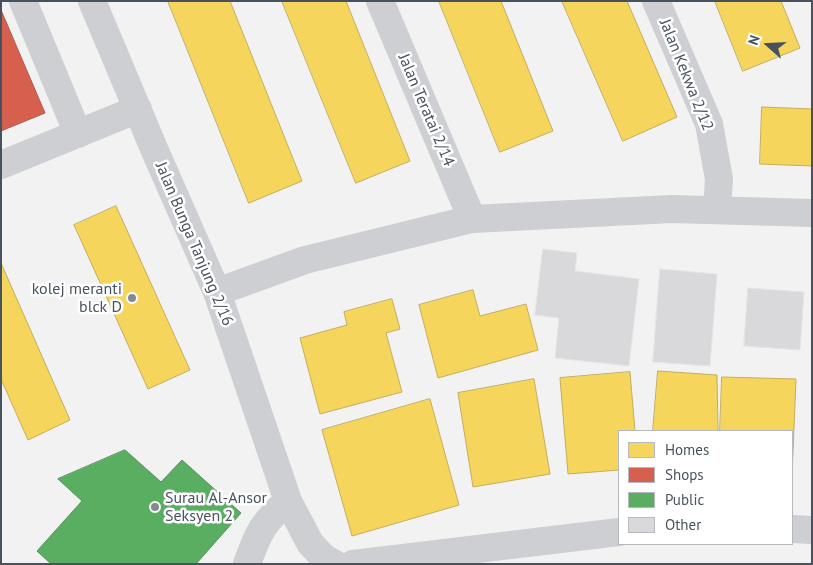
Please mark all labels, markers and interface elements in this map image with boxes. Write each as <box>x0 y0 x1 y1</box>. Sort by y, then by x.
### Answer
street label: Jalan Kekwa 2/12 <box>655 16 717 134</box>
north arrow <box>743 20 793 70</box>
text: N <box>744 33 764 47</box>
street label: Jalan Teratai 2/14 <box>394 51 458 169</box>
street label: Jalan Bunga Tanjung 2/16 <box>151 159 237 329</box>
place label: kolej meranti blck D <box>32 279 122 317</box>
marker: kolej meranti blck D <box>126 292 138 304</box>
legend <box>618 430 793 545</box>
text: Homes <box>665 440 709 459</box>
text: Shops <box>665 465 704 484</box>
place label: Surau Al-Ansor Seksyen 2 <box>165 488 267 526</box>
text: Public <box>665 490 704 509</box>
marker: Surau Al-Ansor Seksyen 2 <box>149 501 161 513</box>
text: Other <box>665 515 701 534</box>

